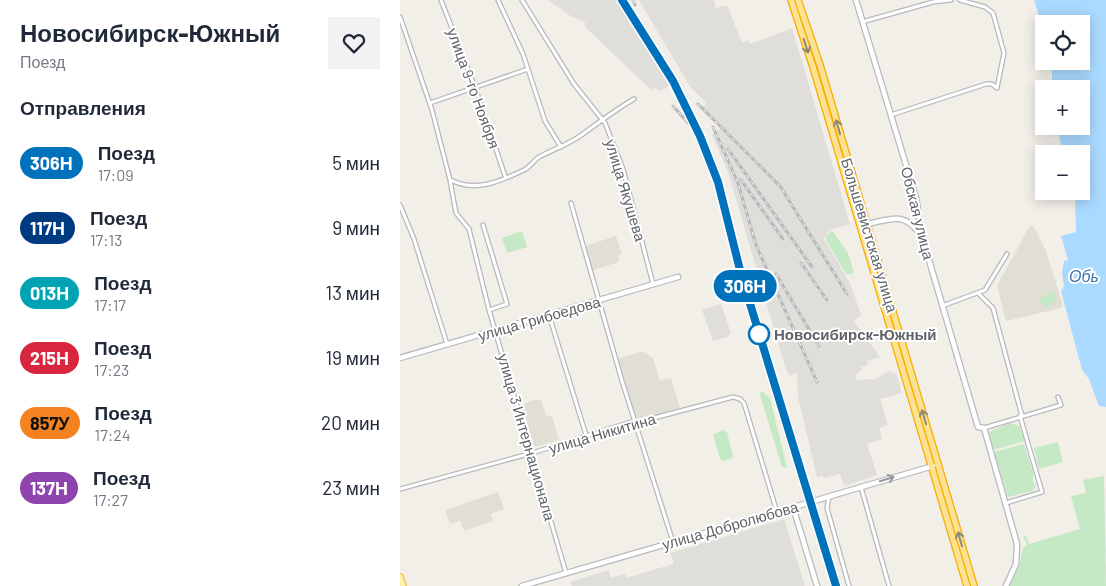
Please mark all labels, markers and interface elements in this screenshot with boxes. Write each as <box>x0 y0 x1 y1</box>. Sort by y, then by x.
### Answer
map controls <box>1035 15 1090 200</box>
button: locate <box>1035 15 1090 70</box>
button: heart <box>328 17 380 69</box>
text: Новосибирск-Южный <box>20 18 280 47</box>
street label: улица 9-го Ноября <box>444 25 504 151</box>
one-way arrow <box>802 38 812 54</box>
text: Поезд <box>20 52 65 71</box>
button: + <box>1035 80 1090 135</box>
text: Отправления <box>20 96 146 119</box>
one-way arrow <box>833 120 843 136</box>
street label: улица Якушева <box>602 137 650 244</box>
text: Поезд <box>98 141 155 164</box>
button: − <box>1035 145 1090 200</box>
text: 5 мин <box>332 151 380 174</box>
text: 306Н <box>30 152 73 174</box>
street label: Большевистская улица <box>838 156 902 315</box>
text: 17:09 <box>98 165 134 184</box>
street label: Обская улица <box>898 165 938 262</box>
text: Поезд <box>90 206 147 229</box>
text: 9 мин <box>332 216 380 239</box>
text: 117Н <box>30 217 65 239</box>
text: 17:13 <box>90 230 122 249</box>
water label: Обь <box>1069 266 1099 285</box>
line badge: 306Н <box>710 270 780 302</box>
text: Поезд <box>94 271 152 294</box>
text: 306Н <box>724 275 766 297</box>
text: 13 мин <box>326 281 380 304</box>
text: 013Н <box>30 282 69 304</box>
street label: улица Грибоедова <box>476 292 603 344</box>
text: 17:17 <box>94 295 126 314</box>
marker: Новосибирск-Южный <box>748 323 770 345</box>
place label: Новосибирск-Южный <box>774 325 937 343</box>
text: Поезд <box>94 336 151 359</box>
text: 19 мин <box>325 346 380 369</box>
text: 215Н <box>30 347 69 369</box>
street label: улица 3 Интернационала <box>494 351 560 523</box>
text: 17:23 <box>94 360 129 379</box>
text: Поезд <box>95 401 152 424</box>
street label: улица Никитина <box>547 409 658 457</box>
one-way arrow <box>919 410 929 426</box>
text: 20 мин <box>321 411 380 434</box>
text: 857У <box>30 412 70 434</box>
text: 17:24 <box>95 425 131 444</box>
text: Поезд <box>93 466 150 489</box>
one-way arrow <box>879 474 895 484</box>
text: 23 мин <box>322 476 380 499</box>
text: 137Н <box>30 477 68 499</box>
text: 17:27 <box>93 490 128 509</box>
street label: улица Добролюбова <box>660 497 801 553</box>
one-way arrow <box>955 532 965 548</box>

